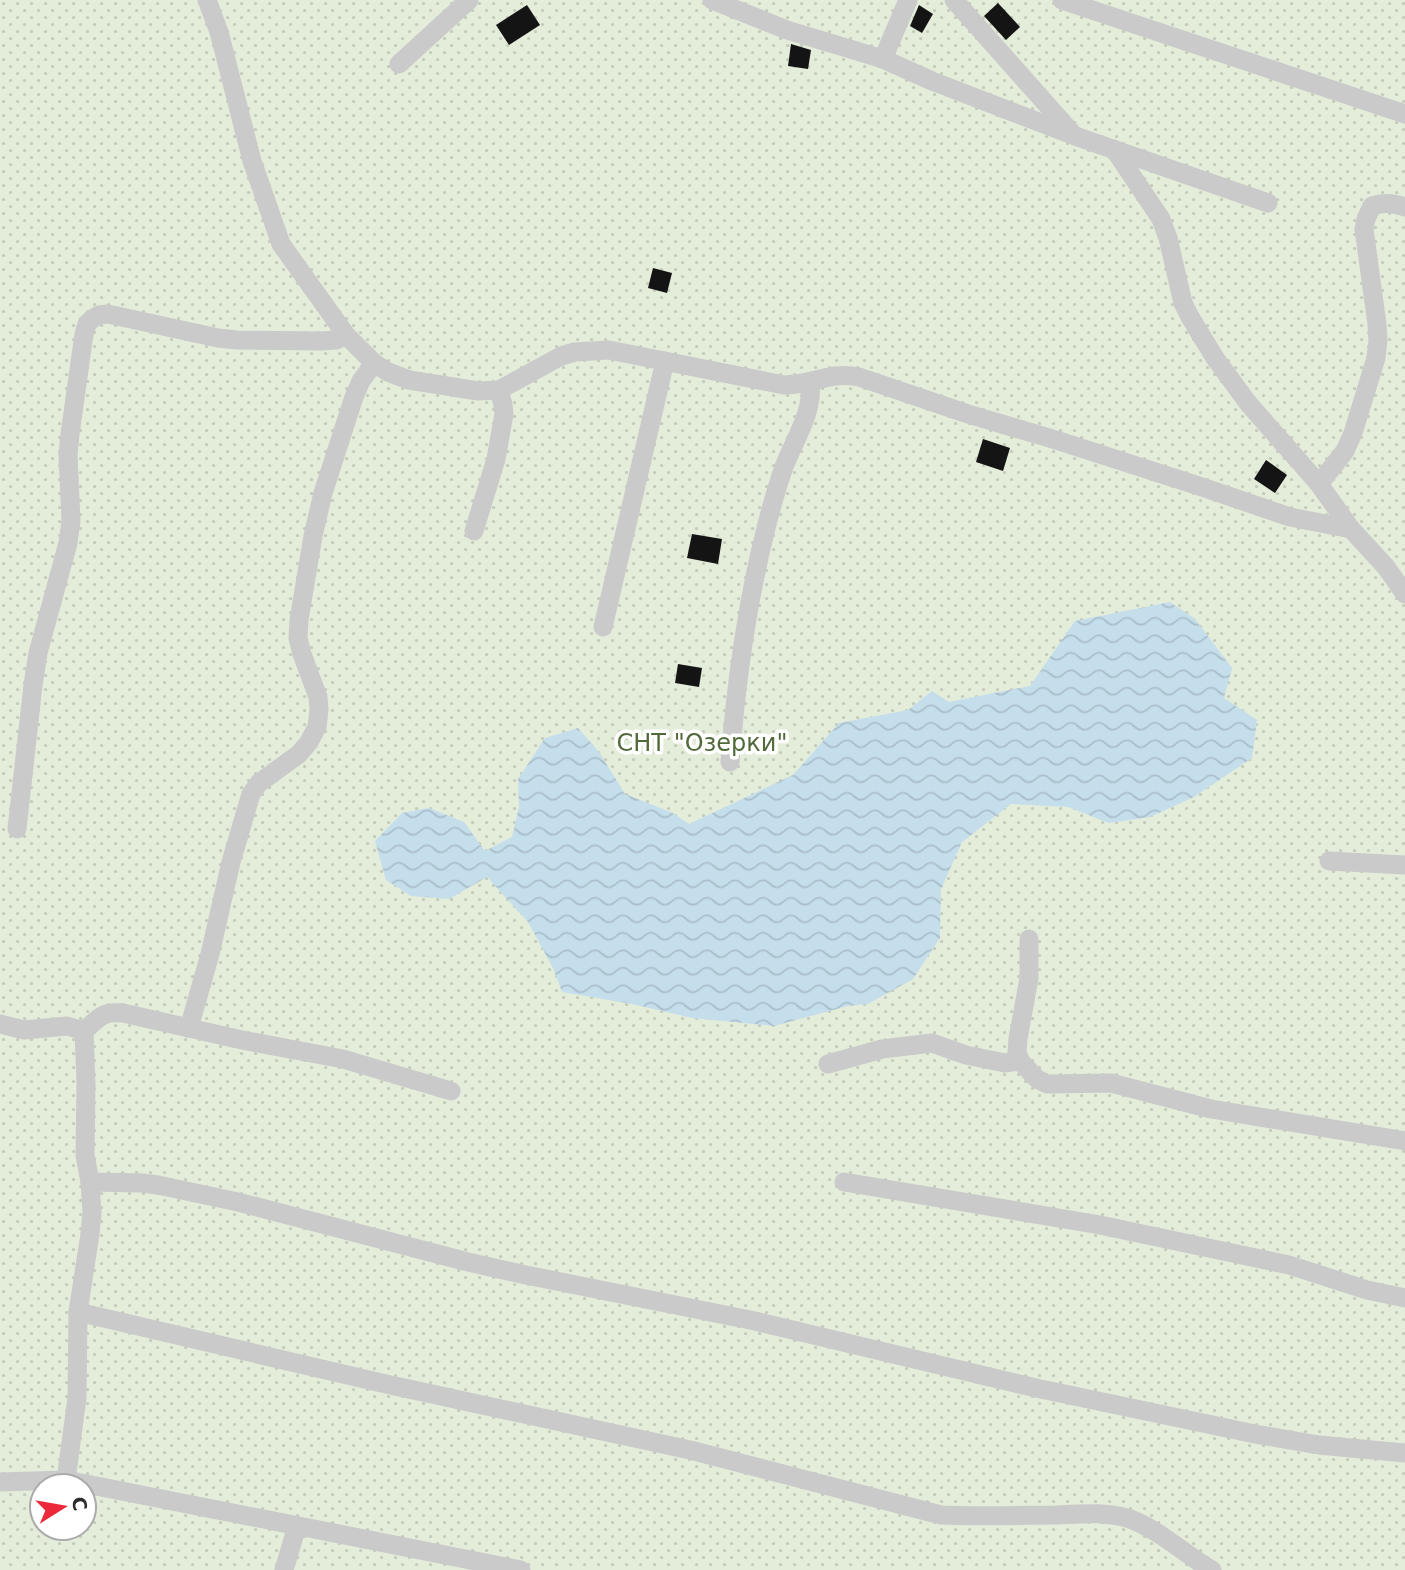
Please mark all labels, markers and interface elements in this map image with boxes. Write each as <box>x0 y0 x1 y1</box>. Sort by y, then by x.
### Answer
park label: СНТ "Озерки" <box>617 729 787 757</box>
north arrow <box>28 1472 98 1542</box>
text: С <box>68 1495 92 1513</box>

